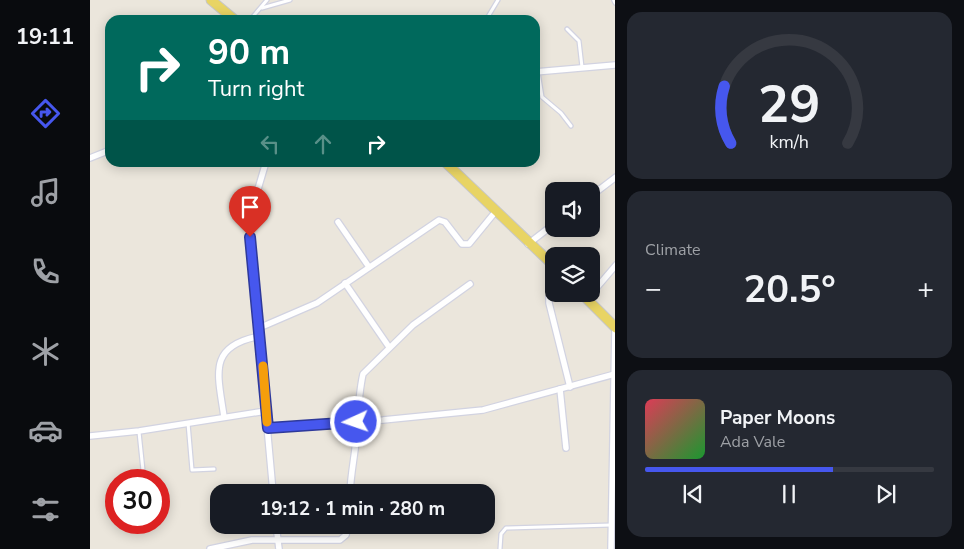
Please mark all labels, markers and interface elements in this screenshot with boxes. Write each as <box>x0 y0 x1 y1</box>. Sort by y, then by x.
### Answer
text: 19:11 <box>16 22 74 52</box>
text: 90 m <box>208 29 290 76</box>
icon: right <box>125 35 190 100</box>
text: 29 <box>758 69 821 140</box>
text: Turn right <box>208 74 304 104</box>
icon: directions <box>28 96 63 131</box>
icon: left <box>256 130 284 158</box>
icon: ahead <box>309 130 337 158</box>
icon: right <box>362 130 390 158</box>
text: km/h <box>770 130 809 154</box>
icon: music <box>28 175 63 210</box>
map controls <box>545 182 600 302</box>
button: sound <box>545 182 600 237</box>
pin <box>229 186 271 237</box>
icon: arrive <box>236 193 264 221</box>
text: Climate <box>645 239 700 261</box>
button: layers <box>545 247 600 302</box>
icon: phone <box>28 254 63 289</box>
text: 20.5° <box>743 264 836 315</box>
text: − <box>645 270 662 308</box>
text: + <box>917 270 934 308</box>
icon: climate <box>28 334 63 369</box>
position arrow <box>329 395 381 447</box>
text: Paper Moons <box>720 405 835 431</box>
icon: car <box>28 413 63 448</box>
text: Ada Vale <box>720 431 785 453</box>
speed limit sign: 30 <box>105 469 170 534</box>
icon: previous <box>679 480 707 508</box>
icon: pause <box>775 480 803 508</box>
icon: next <box>872 480 900 508</box>
icon: filters <box>28 492 63 527</box>
text: 19:12 · 1 min · 280 m <box>260 496 445 522</box>

